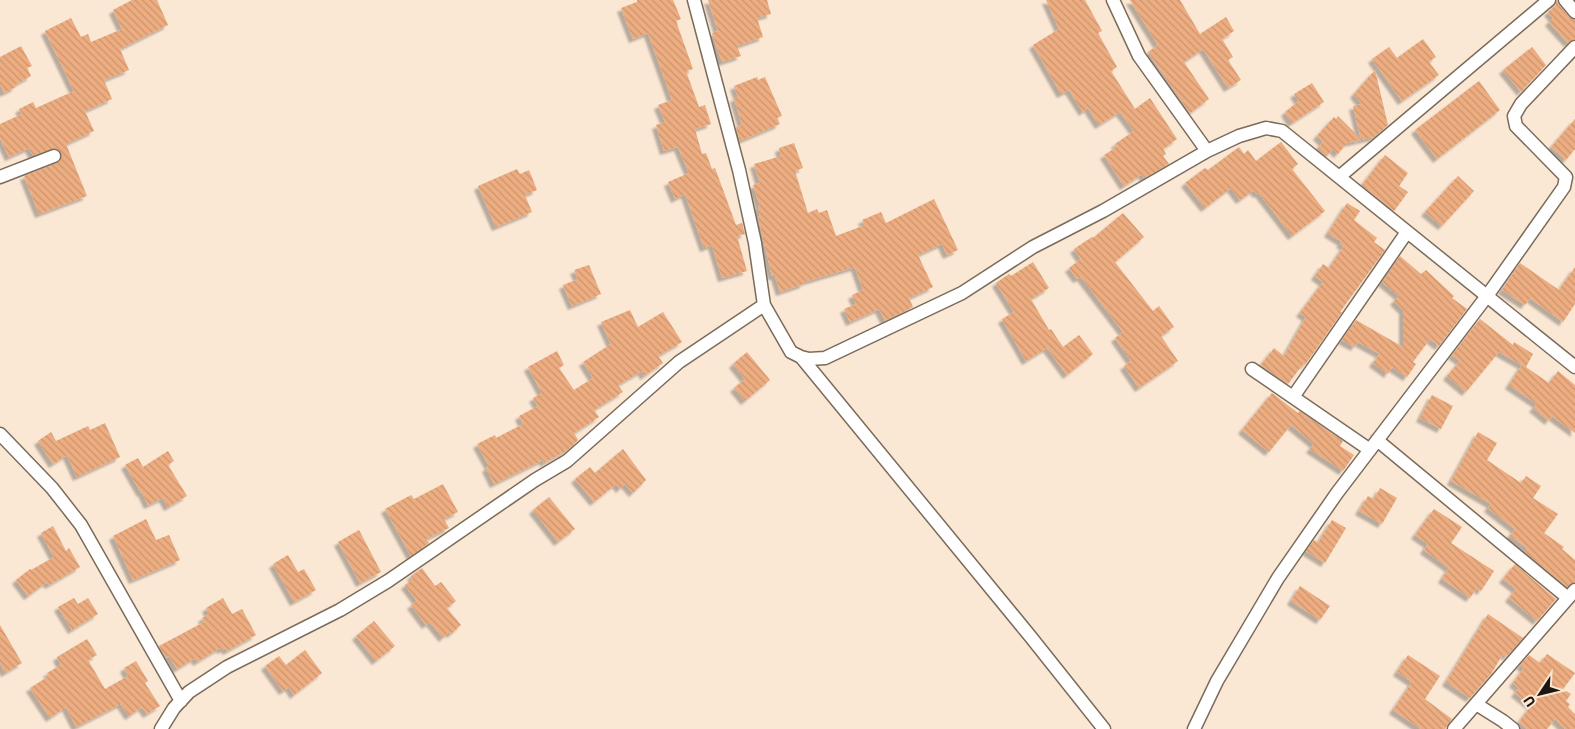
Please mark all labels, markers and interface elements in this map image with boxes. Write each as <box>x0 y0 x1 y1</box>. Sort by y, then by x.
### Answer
north arrow <box>1515 669 1565 719</box>
text: U <box>1519 692 1540 711</box>

